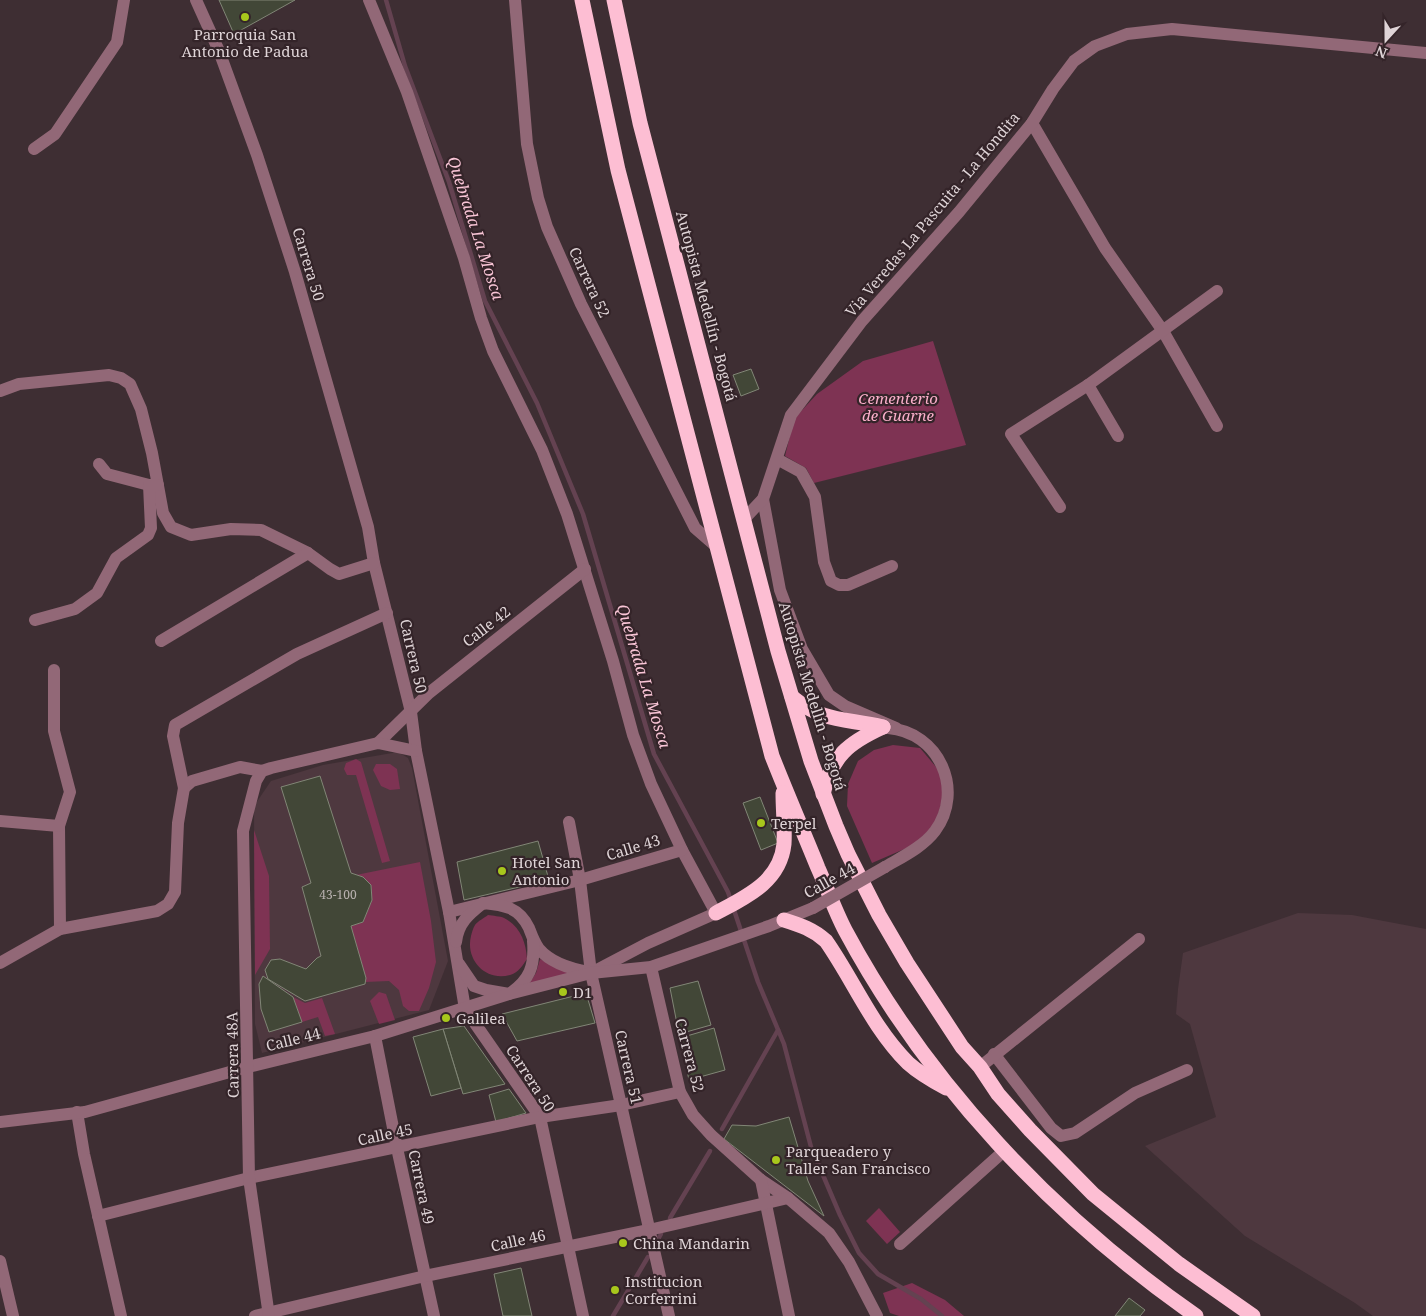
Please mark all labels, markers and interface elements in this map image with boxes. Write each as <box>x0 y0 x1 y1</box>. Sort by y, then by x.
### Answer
marker: Parroquia San Antonio de Padua <box>239 11 251 23</box>
north arrow <box>1361 15 1411 65</box>
place label: Parroquia San Antonio de Padua <box>181 24 309 61</box>
text: N <box>1373 42 1390 63</box>
street label: Via Veredas La Pascuita - La Hondita <box>840 107 1024 321</box>
water label: Quebrada La Mosca <box>442 153 510 303</box>
street label: Autopista Medellín - Bogotá <box>672 208 742 404</box>
street label: Carrera 50 <box>288 225 330 303</box>
street label: Carrera 52 <box>565 243 615 321</box>
park label: Cementerio de Guarne <box>858 388 938 425</box>
street label: Autopista Medellín - Bogotá <box>775 599 851 793</box>
street label: Calle 42 <box>458 601 514 651</box>
water label: Quebrada La Mosca <box>612 601 677 751</box>
street label: Carrera 50 <box>396 617 432 695</box>
place label: Terpel <box>771 813 817 833</box>
marker: Terpel <box>755 817 767 829</box>
street label: Calle 43 <box>603 829 663 865</box>
place label: Hotel San Antonio <box>512 852 581 889</box>
street label: Calle 44 <box>800 857 859 902</box>
marker: Hotel San Antonio <box>496 865 508 877</box>
house number: 43-100 <box>319 886 357 903</box>
place label: D1 <box>573 982 592 1002</box>
marker: D1 <box>557 986 569 998</box>
place label: Galilea <box>456 1008 506 1028</box>
street label: Carrera 48A <box>221 1011 243 1098</box>
marker: Galilea <box>440 1012 452 1024</box>
street label: Carrera 52 <box>671 1016 709 1094</box>
street label: Calle 44 <box>264 1022 323 1055</box>
street label: Carrera 51 <box>611 1028 647 1106</box>
street label: Carrera 50 <box>502 1041 560 1115</box>
street label: Calle 45 <box>356 1118 414 1150</box>
place label: Parqueadero y Taller San Francisco <box>786 1141 930 1178</box>
street label: Carrera 49 <box>404 1148 440 1226</box>
marker: Parqueadero y Taller San Francisco <box>770 1154 782 1166</box>
street label: Calle 46 <box>489 1224 547 1256</box>
place label: China Mandarin <box>633 1233 750 1253</box>
marker: China Mandarin <box>617 1237 629 1249</box>
place label: Institucion Corferrini <box>625 1271 703 1308</box>
marker: Institucion Corferrini <box>609 1284 621 1296</box>

